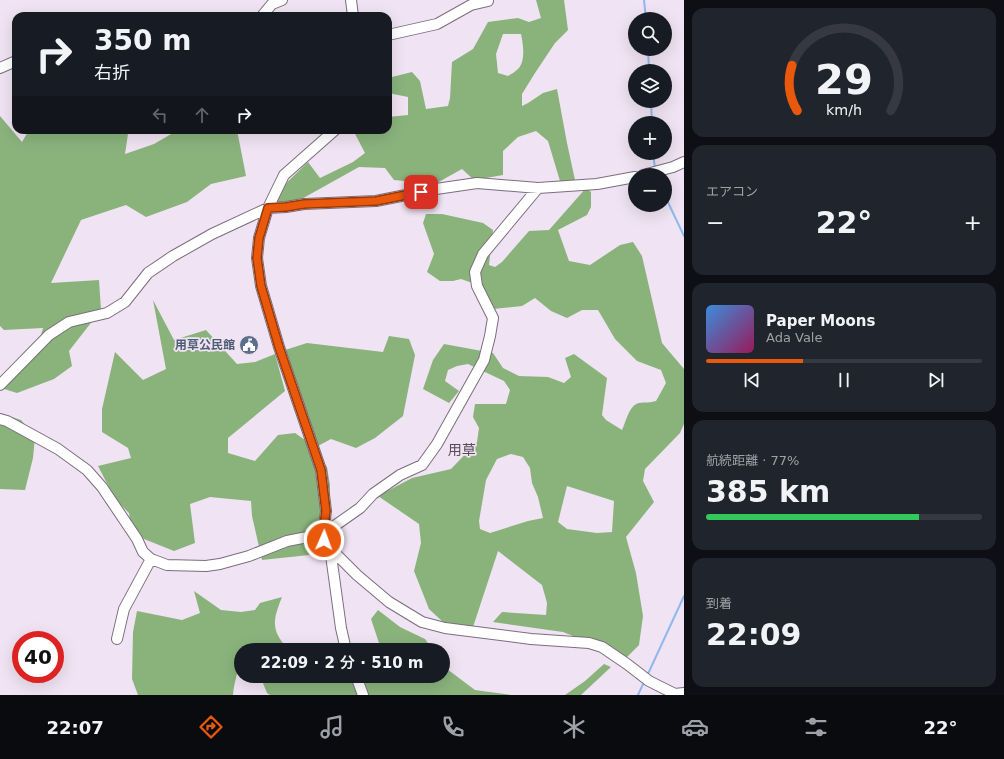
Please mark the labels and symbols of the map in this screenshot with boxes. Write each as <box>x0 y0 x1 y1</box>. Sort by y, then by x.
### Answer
pin <box>404 175 438 209</box>
public building icon: 用草公民館 <box>238 334 260 356</box>
place label: 用草公民館 <box>175 338 235 352</box>
district label: 用草 <box>448 442 476 458</box>
position arrow <box>303 519 345 561</box>
speed limit sign: 40 <box>12 631 64 683</box>

